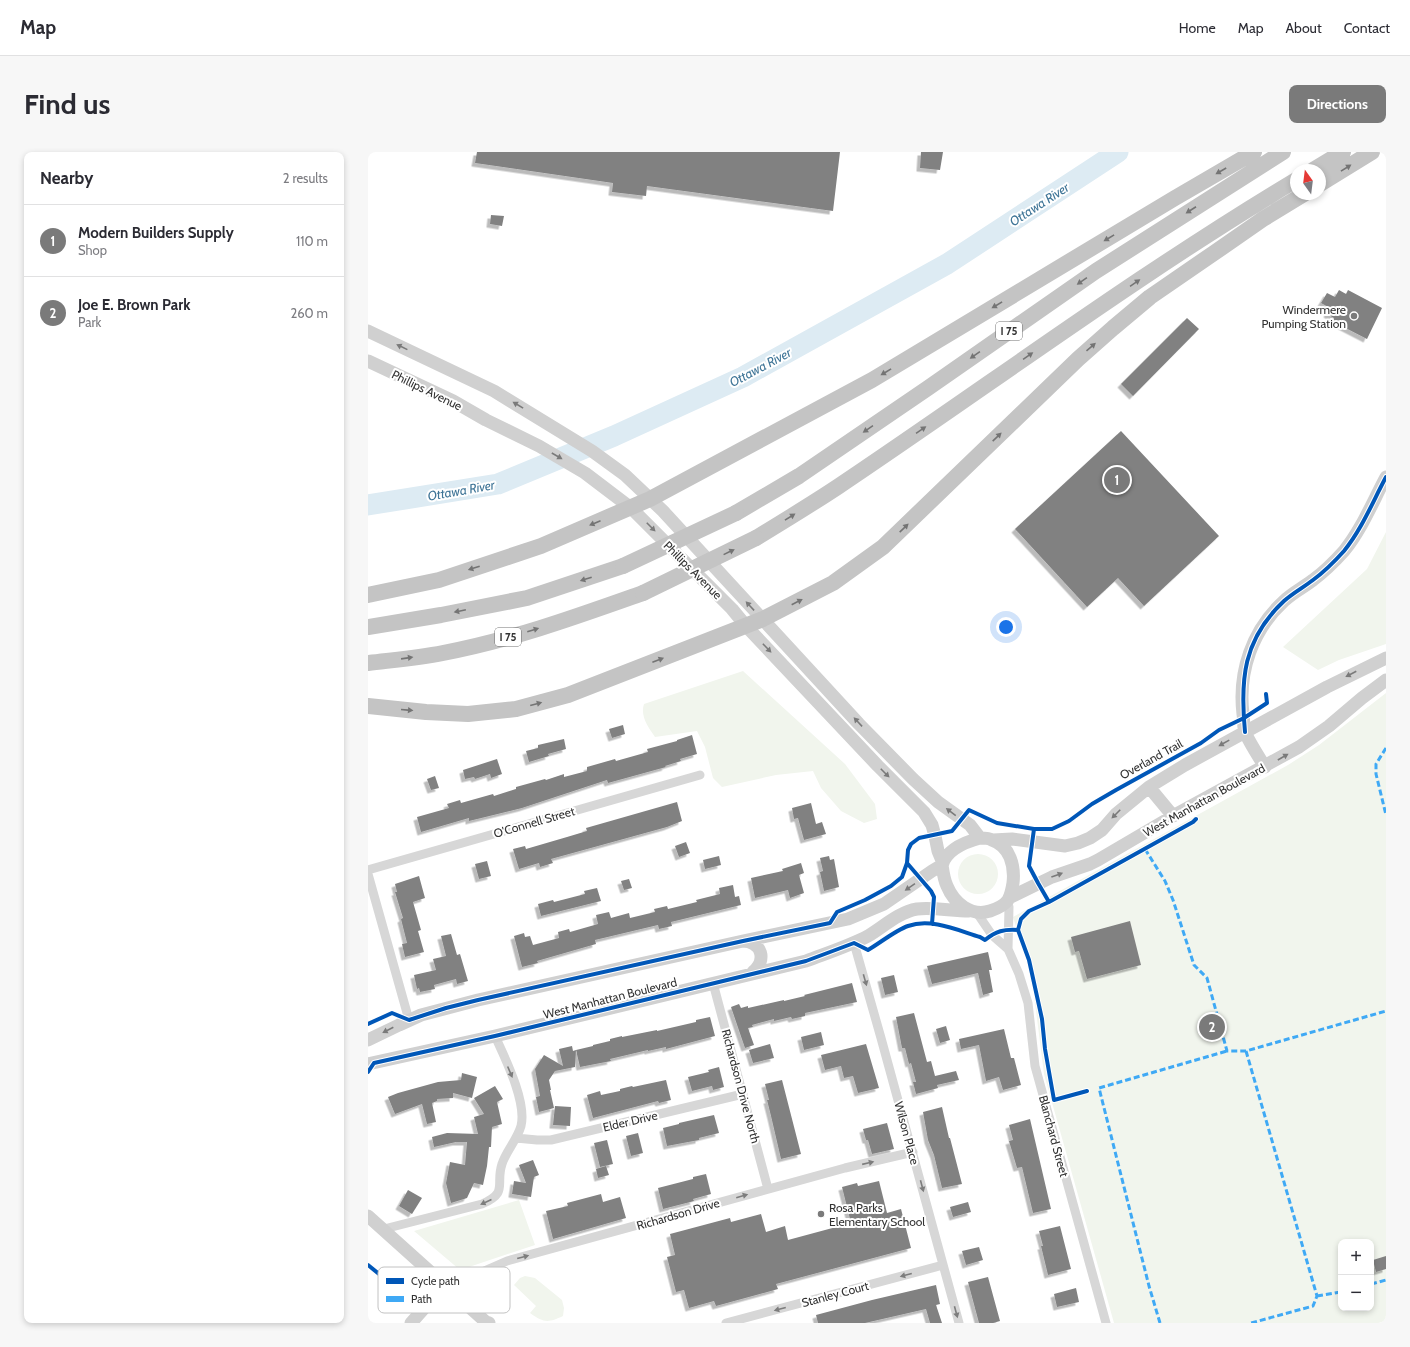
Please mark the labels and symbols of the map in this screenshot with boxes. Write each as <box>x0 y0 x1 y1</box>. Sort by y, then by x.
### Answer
north arrow <box>1290 164 1326 200</box>
one-way arrow <box>1341 164 1351 172</box>
one-way arrow <box>1215 168 1226 175</box>
water label: Ottawa River <box>1006 178 1073 229</box>
one-way arrow <box>1186 206 1196 214</box>
one-way arrow <box>1103 234 1115 241</box>
one-way arrow <box>1076 277 1087 285</box>
one-way arrow <box>1130 279 1141 287</box>
one-way arrow <box>991 301 1003 308</box>
place label: Windermere Pumping Station <box>1261 302 1346 331</box>
marker: Windermere Pumping Station <box>1349 311 1359 321</box>
road number: I 75 <box>996 322 1022 340</box>
one-way arrow <box>1085 343 1096 352</box>
one-way arrow <box>396 344 408 350</box>
water label: Ottawa River <box>726 344 795 390</box>
one-way arrow <box>970 351 980 359</box>
one-way arrow <box>1023 352 1033 360</box>
street label: Phillips Avenue <box>389 366 465 414</box>
one-way arrow <box>880 368 892 375</box>
one-way arrow <box>512 401 524 408</box>
one-way arrow <box>863 425 873 433</box>
one-way arrow <box>916 426 926 434</box>
one-way arrow <box>992 432 1002 442</box>
one-way arrow <box>551 453 563 460</box>
pin: 1 <box>1104 465 1130 495</box>
water label: Ottawa River <box>426 476 497 504</box>
one-way arrow <box>784 514 795 521</box>
one-way arrow <box>589 520 601 526</box>
one-way arrow <box>646 522 656 532</box>
one-way arrow <box>899 523 909 533</box>
street label: Phillips Avenue <box>661 538 725 602</box>
one-way arrow <box>723 548 735 555</box>
one-way arrow <box>467 565 479 571</box>
one-way arrow <box>579 576 591 582</box>
one-way arrow <box>792 598 803 605</box>
one-way arrow <box>746 601 755 611</box>
one-way arrow <box>454 609 466 615</box>
your location <box>996 617 1016 637</box>
one-way arrow <box>528 627 540 633</box>
road number: I 75 <box>495 628 521 646</box>
one-way arrow <box>762 643 772 653</box>
one-way arrow <box>401 655 413 661</box>
one-way arrow <box>653 657 665 663</box>
one-way arrow <box>1345 671 1357 678</box>
one-way arrow <box>530 700 542 706</box>
one-way arrow <box>401 707 413 714</box>
one-way arrow <box>853 717 862 727</box>
street label: Overland Trail <box>1117 735 1185 782</box>
one-way arrow <box>1219 740 1230 747</box>
one-way arrow <box>1277 753 1289 760</box>
street label: West Manhattan Boulevard <box>1140 760 1268 840</box>
one-way arrow <box>880 768 890 778</box>
street label: O'Connell Street <box>492 803 576 841</box>
one-way arrow <box>946 808 957 816</box>
one-way arrow <box>1111 809 1121 819</box>
one-way arrow <box>1051 872 1063 878</box>
one-way arrow <box>905 883 915 891</box>
street label: West Manhattan Boulevard <box>542 974 678 1022</box>
one-way arrow <box>862 974 868 986</box>
pin: 2 <box>1199 1012 1225 1042</box>
one-way arrow <box>382 1027 394 1033</box>
street label: Richardson Drive North <box>719 1027 763 1145</box>
one-way arrow <box>507 1066 513 1077</box>
street label: Blanchard Street <box>1036 1094 1072 1178</box>
street label: Wilson Place <box>891 1100 923 1166</box>
street label: Elder Drive <box>601 1107 659 1135</box>
one-way arrow <box>862 1159 874 1165</box>
one-way arrow <box>919 1181 925 1193</box>
one-way arrow <box>736 1193 748 1199</box>
street label: Richardson Drive <box>635 1195 721 1233</box>
one-way arrow <box>480 1199 492 1205</box>
place label: Rosa Parks Elementary School <box>829 1200 925 1229</box>
marker: Rosa Parks Elementary School <box>816 1209 826 1219</box>
one-way arrow <box>517 1254 529 1260</box>
legend <box>378 1267 510 1313</box>
one-way arrow <box>900 1272 912 1278</box>
text: Cycle path <box>411 1274 460 1288</box>
street label: Stanley Court <box>800 1278 870 1310</box>
text: Path <box>411 1292 432 1306</box>
one-way arrow <box>774 1306 786 1312</box>
one-way arrow <box>953 1306 959 1318</box>

